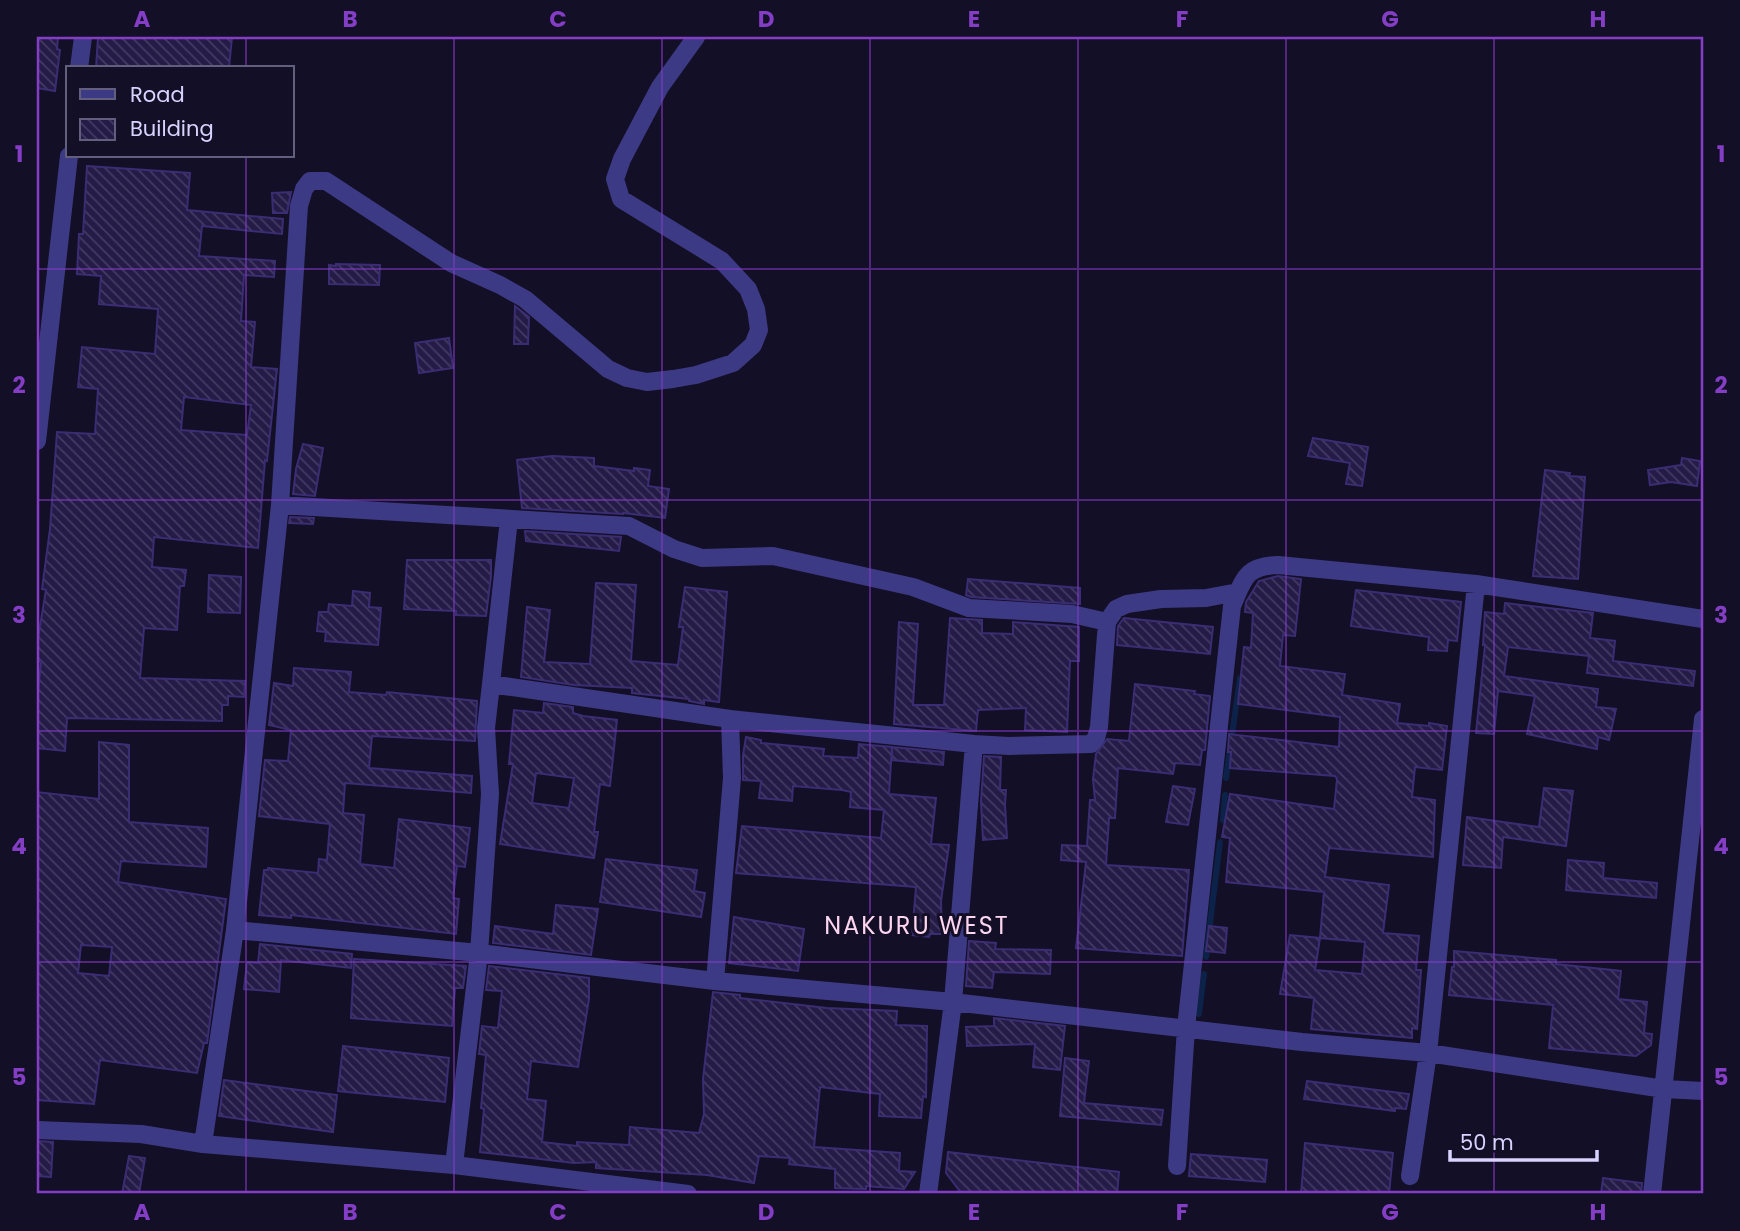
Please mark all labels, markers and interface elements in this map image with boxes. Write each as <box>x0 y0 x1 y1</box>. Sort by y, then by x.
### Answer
text: A <box>134 3 151 35</box>
text: B <box>342 3 358 35</box>
text: C <box>549 3 567 35</box>
text: D <box>758 3 774 35</box>
text: E <box>968 3 980 35</box>
text: F <box>1176 3 1188 35</box>
text: G <box>1381 3 1399 35</box>
text: H <box>1590 3 1606 35</box>
legend <box>66 66 294 158</box>
text: Road <box>130 80 185 109</box>
text: Building <box>130 114 214 143</box>
text: 1 <box>15 138 23 170</box>
text: 1 <box>1717 138 1725 170</box>
text: 2 <box>12 369 26 401</box>
text: 2 <box>1714 369 1728 401</box>
text: 3 <box>12 599 26 631</box>
text: 3 <box>1714 599 1728 631</box>
text: 4 <box>11 830 27 862</box>
text: 4 <box>1713 830 1729 862</box>
district label: NAKURU WEST <box>824 909 1010 942</box>
text: 5 <box>12 1061 26 1093</box>
text: 5 <box>1714 1061 1728 1093</box>
scale bar <box>1450 1119 1596 1163</box>
text: 50 m <box>1460 1128 1514 1157</box>
text: A <box>134 1196 151 1228</box>
text: B <box>342 1196 358 1228</box>
text: C <box>549 1196 567 1228</box>
text: D <box>758 1196 774 1228</box>
text: E <box>968 1196 980 1228</box>
text: F <box>1176 1196 1188 1228</box>
text: G <box>1381 1196 1399 1228</box>
text: H <box>1590 1196 1606 1228</box>

